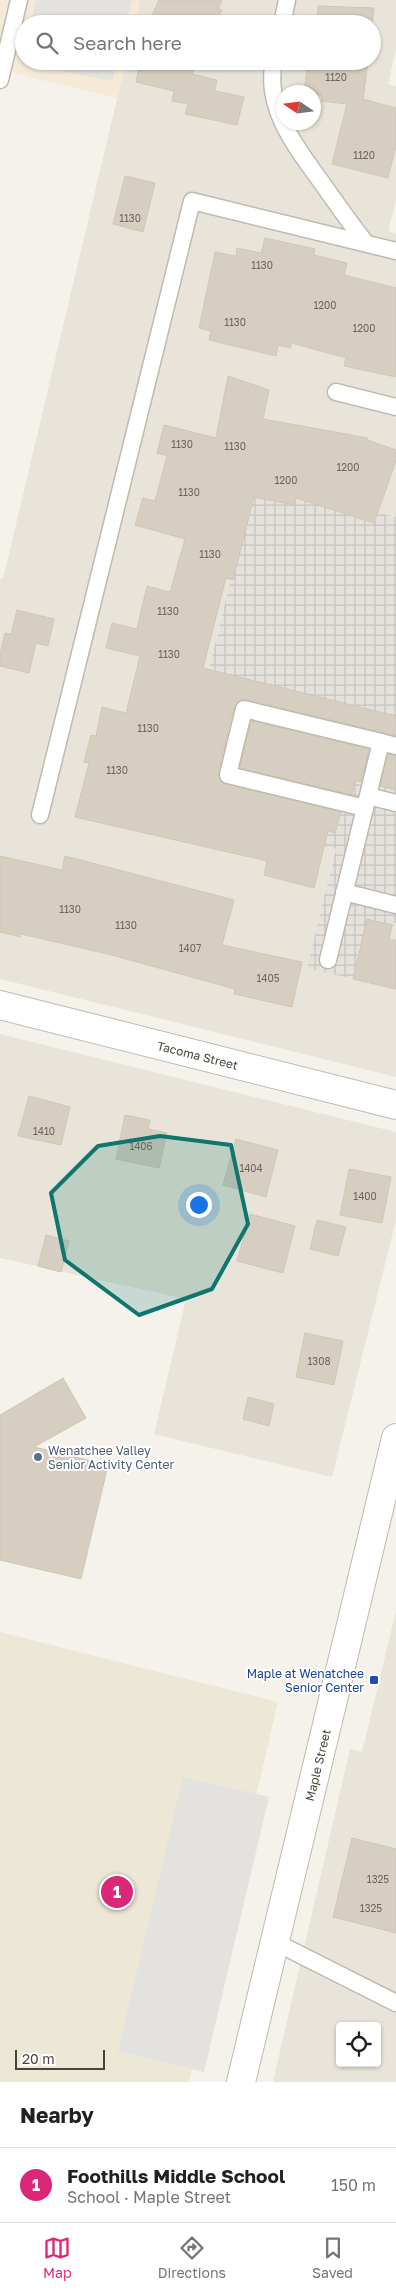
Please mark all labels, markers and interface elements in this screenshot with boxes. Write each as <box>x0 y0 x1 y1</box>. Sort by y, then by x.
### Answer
search box <box>15 15 381 70</box>
icon: search <box>33 29 61 57</box>
text: Search here <box>73 31 182 54</box>
house number: 1120 <box>325 71 347 83</box>
north arrow <box>276 85 321 130</box>
house number: 1120 <box>353 149 375 161</box>
house number: 1130 <box>119 212 141 224</box>
house number: 1130 <box>251 259 273 271</box>
house number: 1200 <box>313 299 337 311</box>
house number: 1130 <box>224 316 246 328</box>
house number: 1200 <box>352 322 376 334</box>
house number: 1130 <box>171 438 193 450</box>
house number: 1130 <box>224 440 246 452</box>
house number: 1200 <box>336 461 360 473</box>
house number: 1200 <box>274 474 298 486</box>
house number: 1130 <box>178 486 200 498</box>
house number: 1130 <box>199 548 221 560</box>
house number: 1130 <box>157 605 179 617</box>
house number: 1130 <box>158 648 180 660</box>
house number: 1130 <box>137 722 159 734</box>
house number: 1130 <box>106 764 128 776</box>
house number: 1130 <box>59 903 81 915</box>
house number: 1130 <box>115 919 137 931</box>
house number: 1407 <box>179 942 201 954</box>
house number: 1405 <box>257 972 280 984</box>
street label: Tacoma Street <box>156 1038 240 1072</box>
house number: 1410 <box>33 1125 55 1137</box>
house number: 1406 <box>129 1140 153 1152</box>
house number: 1404 <box>239 1162 263 1174</box>
house number: 1400 <box>353 1190 377 1202</box>
your location <box>186 1192 212 1218</box>
house number: 1308 <box>308 1355 331 1367</box>
place label: Wenatchee Valley Senior Activity Center <box>48 1443 174 1472</box>
marker: Wenatchee Valley Senior Activity Center <box>32 1451 44 1463</box>
place label: Maple at Wenatchee Senior Center <box>247 1666 364 1695</box>
marker: Maple at Wenatchee Senior Center <box>368 1674 380 1686</box>
street label: Maple Street <box>301 1727 333 1803</box>
pin: 1 <box>101 1873 133 1911</box>
house number: 1325 <box>367 1873 389 1885</box>
house number: 1325 <box>360 1902 382 1914</box>
map controls <box>336 2022 381 2067</box>
button: locate <box>336 2022 381 2067</box>
scale bar <box>15 2047 105 2070</box>
text: 20 m <box>22 2050 55 2067</box>
text: Nearby <box>20 2102 94 2128</box>
text: Foothills Middle School <box>67 2164 285 2187</box>
text: 1 <box>32 2175 40 2195</box>
text: 150 m <box>331 2175 376 2195</box>
text: School · Maple Street <box>67 2187 231 2207</box>
tab: Map <box>43 2234 72 2281</box>
tab: Directions <box>158 2234 226 2281</box>
tab: Saved <box>312 2234 353 2281</box>

